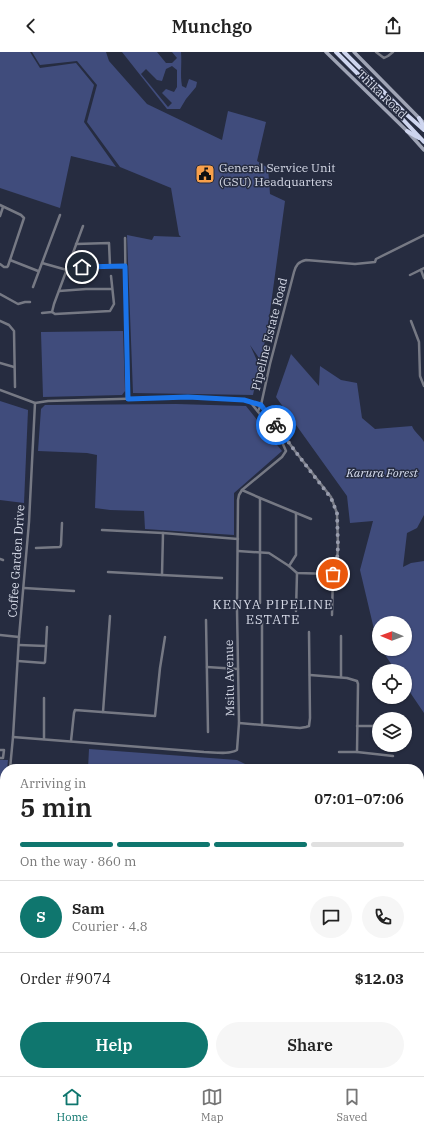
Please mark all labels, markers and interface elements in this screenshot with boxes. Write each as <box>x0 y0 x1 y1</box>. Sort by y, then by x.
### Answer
icon: back <box>20 15 42 37</box>
text: Munchgo <box>172 15 252 38</box>
icon: share <box>382 15 404 37</box>
street label: Thika Road <box>354 66 410 122</box>
place label: General Service Unit (GSU) Headquarters <box>219 160 336 189</box>
public building icon: General Service Unit (GSU) Headquarters <box>194 163 216 185</box>
pin <box>65 250 99 284</box>
icon: home <box>71 256 93 278</box>
street label: Pipeline Estate Road <box>248 276 290 392</box>
courier <box>256 405 296 445</box>
icon: bike <box>265 414 287 436</box>
park label: Karura Forest <box>345 465 419 480</box>
street label: Coffee Garden Drive <box>5 504 27 618</box>
pin <box>316 557 350 591</box>
icon: bag <box>322 563 344 585</box>
district label: KENYA PIPELINE ESTATE <box>213 596 333 628</box>
north arrow <box>372 616 412 656</box>
map controls <box>372 616 412 752</box>
street label: Msitu Avenue <box>221 640 237 716</box>
button: locate <box>372 664 412 704</box>
button: layers <box>372 712 412 752</box>
text: Arriving in <box>20 775 86 792</box>
text: 07:01–07:06 <box>314 789 404 808</box>
text: 5 min <box>20 790 92 824</box>
text: On the way · 860 m <box>20 853 136 870</box>
button: chat <box>310 896 352 938</box>
button: phone <box>362 896 404 938</box>
text: Sam <box>72 899 105 918</box>
text: S <box>36 907 46 926</box>
text: Courier · 4.8 <box>72 918 148 935</box>
text: Order #9074 <box>20 969 111 988</box>
text: $12.03 <box>355 969 404 988</box>
button: Help <box>20 1022 208 1068</box>
button: Share <box>216 1022 404 1068</box>
tab: Home <box>57 1086 88 1124</box>
tab: Map <box>201 1086 223 1124</box>
tab: Saved <box>337 1086 367 1124</box>

